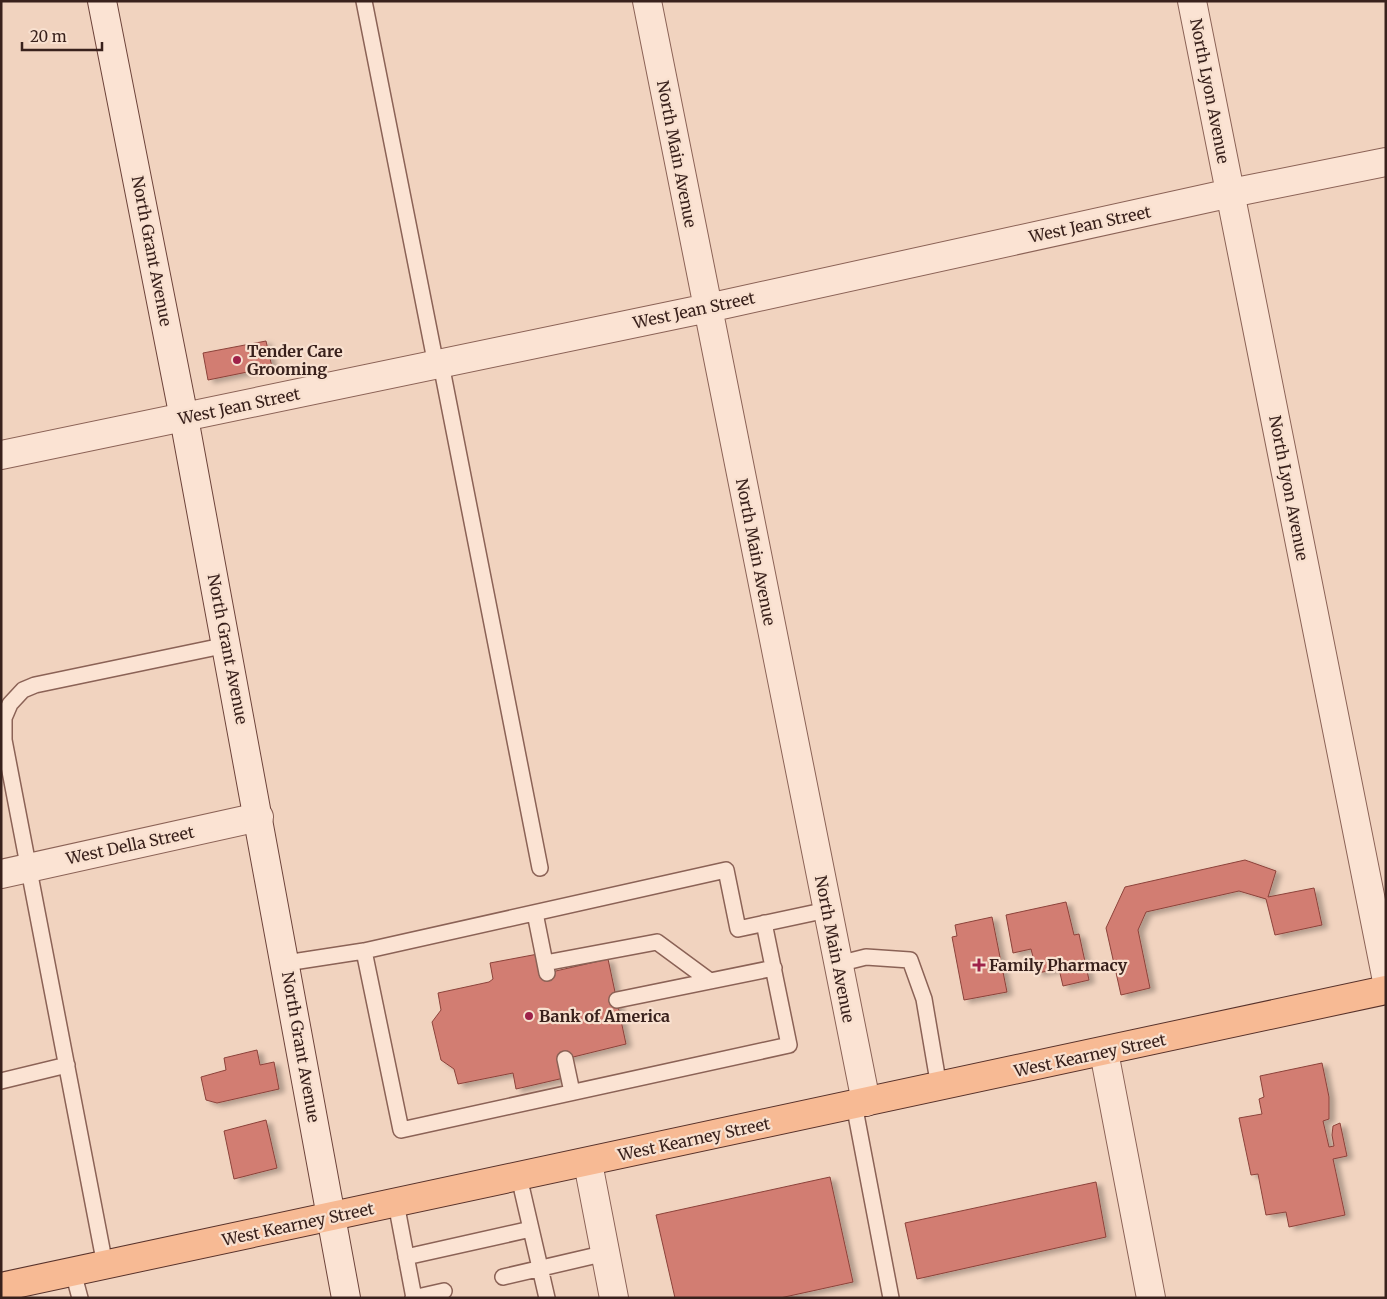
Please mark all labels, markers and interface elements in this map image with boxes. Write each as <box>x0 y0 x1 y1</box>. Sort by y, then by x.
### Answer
street label: North Lyon Avenue <box>1186 17 1234 165</box>
scale bar <box>22 20 102 52</box>
text: 20 m <box>30 27 67 46</box>
street label: North Main Avenue <box>653 79 701 229</box>
street label: North Grant Avenue <box>128 174 176 328</box>
street label: West Jean Street <box>1026 201 1154 247</box>
street label: West Jean Street <box>630 287 758 333</box>
place label: Tender Care Grooming <box>247 341 343 379</box>
marker: Tender Care Grooming <box>231 354 243 366</box>
street label: West Jean Street <box>175 383 303 429</box>
street label: North Lyon Avenue <box>1265 414 1313 562</box>
street label: North Main Avenue <box>732 477 780 627</box>
street label: North Grant Avenue <box>204 572 252 726</box>
street label: West Della Street <box>63 822 197 869</box>
street label: North Main Avenue <box>811 874 859 1024</box>
place label: Family Pharmacy <box>989 955 1128 975</box>
marker: Family Pharmacy <box>973 959 985 971</box>
street label: North Grant Avenue <box>278 970 324 1124</box>
place label: Bank of America <box>539 1006 670 1026</box>
marker: Bank of America <box>523 1010 535 1022</box>
street label: West Kearney Street <box>1011 1029 1169 1081</box>
street label: West Kearney Street <box>615 1113 773 1165</box>
street label: West Kearney Street <box>219 1198 377 1250</box>

